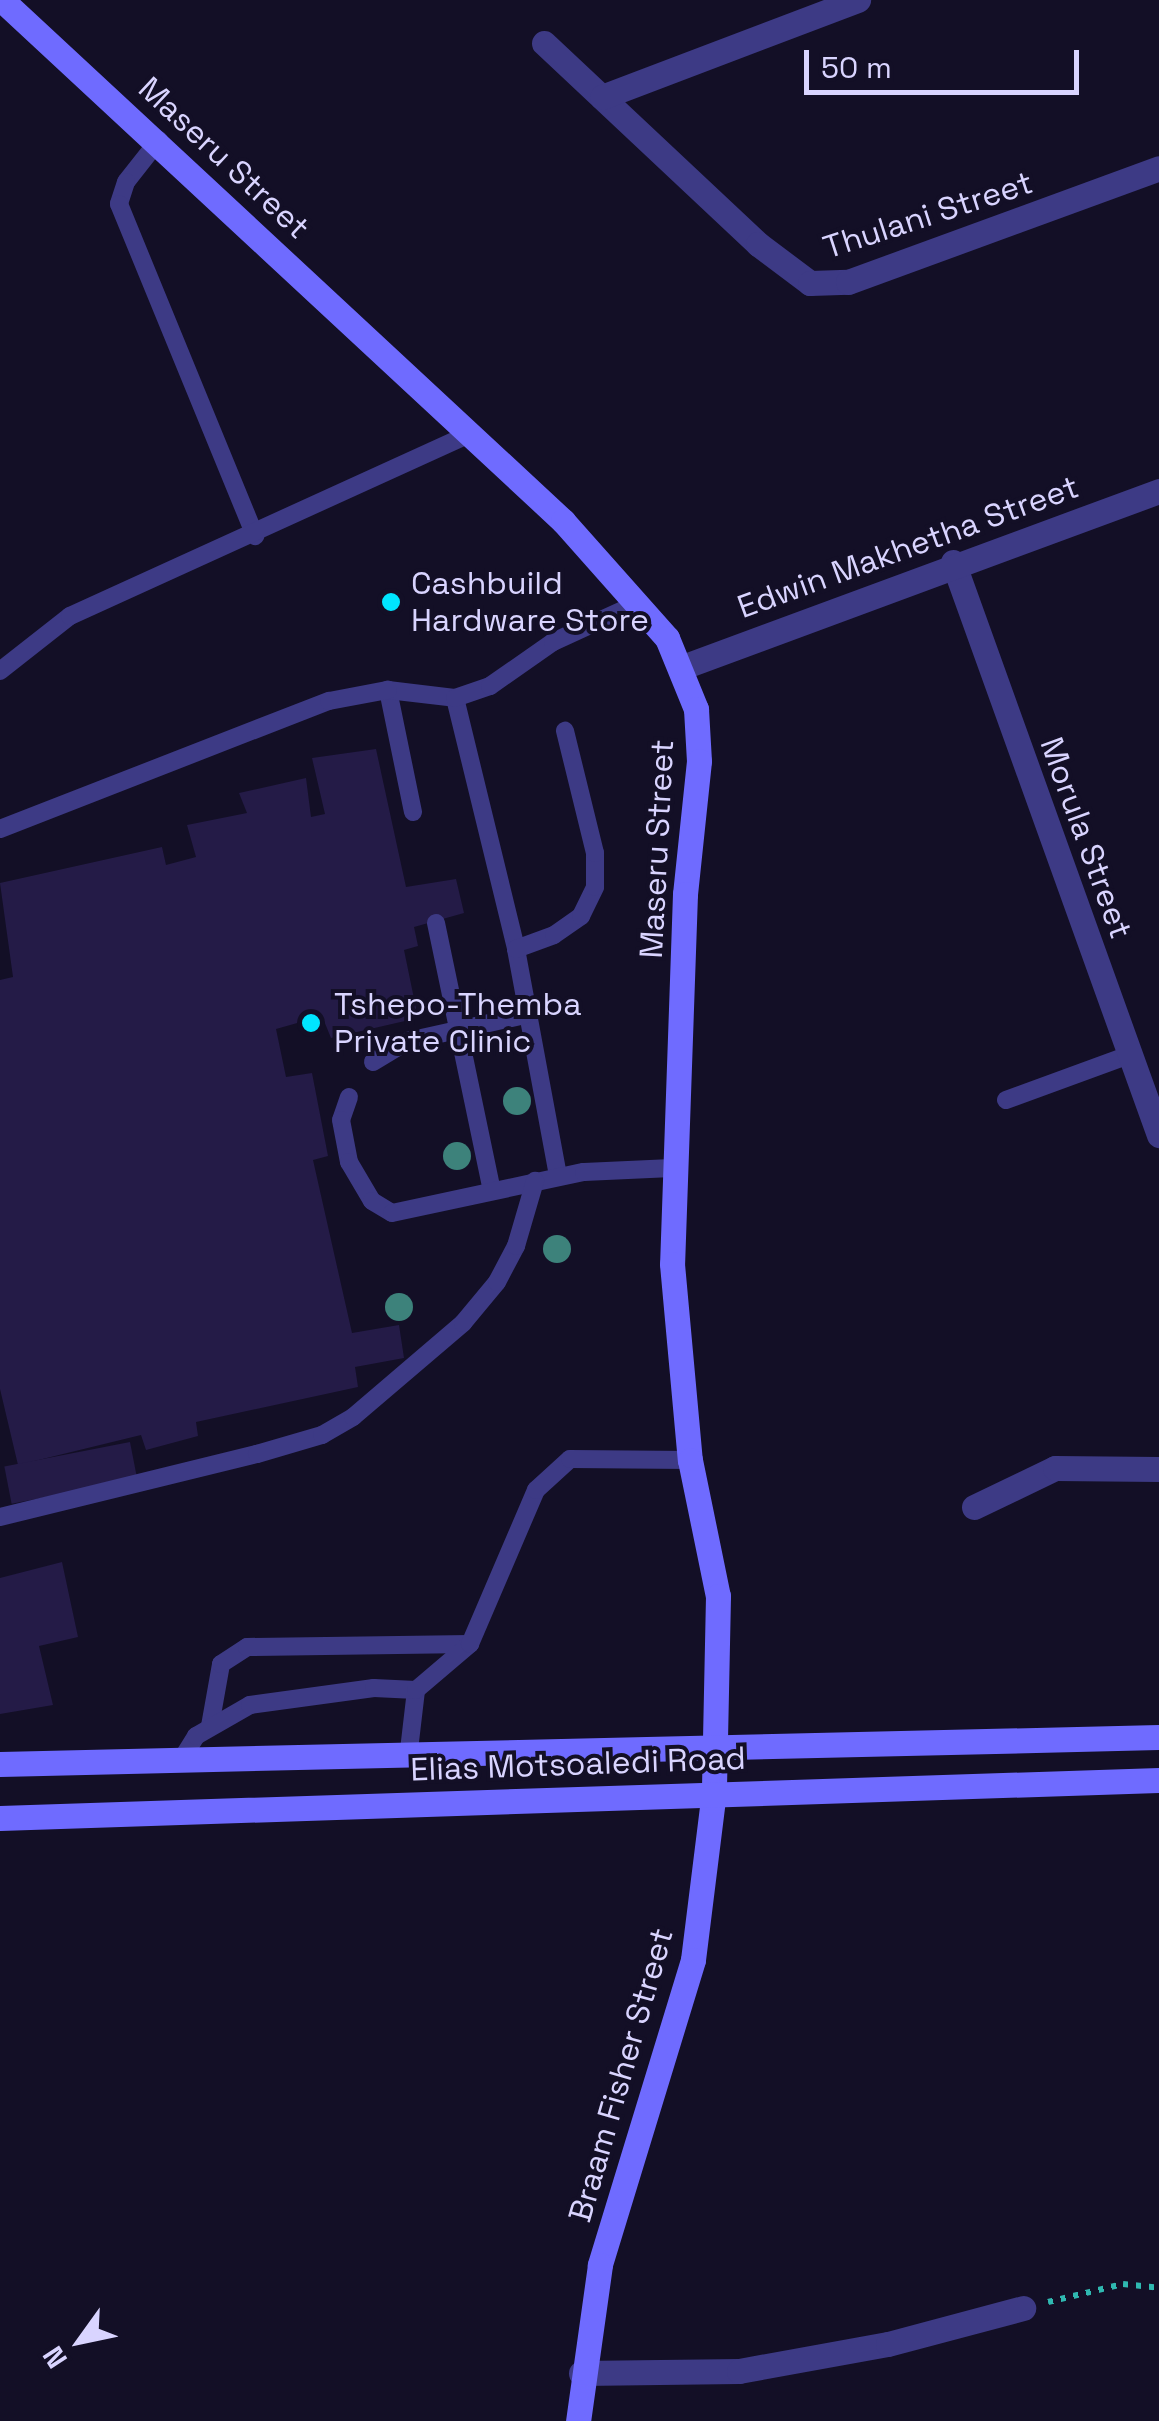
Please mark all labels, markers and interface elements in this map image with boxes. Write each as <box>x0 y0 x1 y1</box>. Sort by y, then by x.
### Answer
scale bar <box>809 30 1084 92</box>
text: 50 m <box>821 48 892 87</box>
street label: Maseru Street <box>131 69 317 247</box>
street label: Thulani Street <box>819 163 1037 267</box>
street label: Edwin Makhetha Street <box>732 467 1084 627</box>
place label: Cashbuild Hardware Store <box>411 565 649 640</box>
marker: Cashbuild Hardware Store <box>380 591 402 613</box>
street label: Morula Street <box>1032 732 1140 944</box>
street label: Maseru Street <box>632 738 682 960</box>
place label: Tshepo-Themba Private Clinic <box>334 986 582 1061</box>
marker: Tshepo-Themba Private Clinic <box>298 1010 324 1036</box>
street label: Elias Motsoaledi Road <box>410 1739 746 1789</box>
street label: Braam Fisher Street <box>561 1924 681 2226</box>
north arrow <box>30 2291 130 2391</box>
text: N <box>35 2340 75 2375</box>

